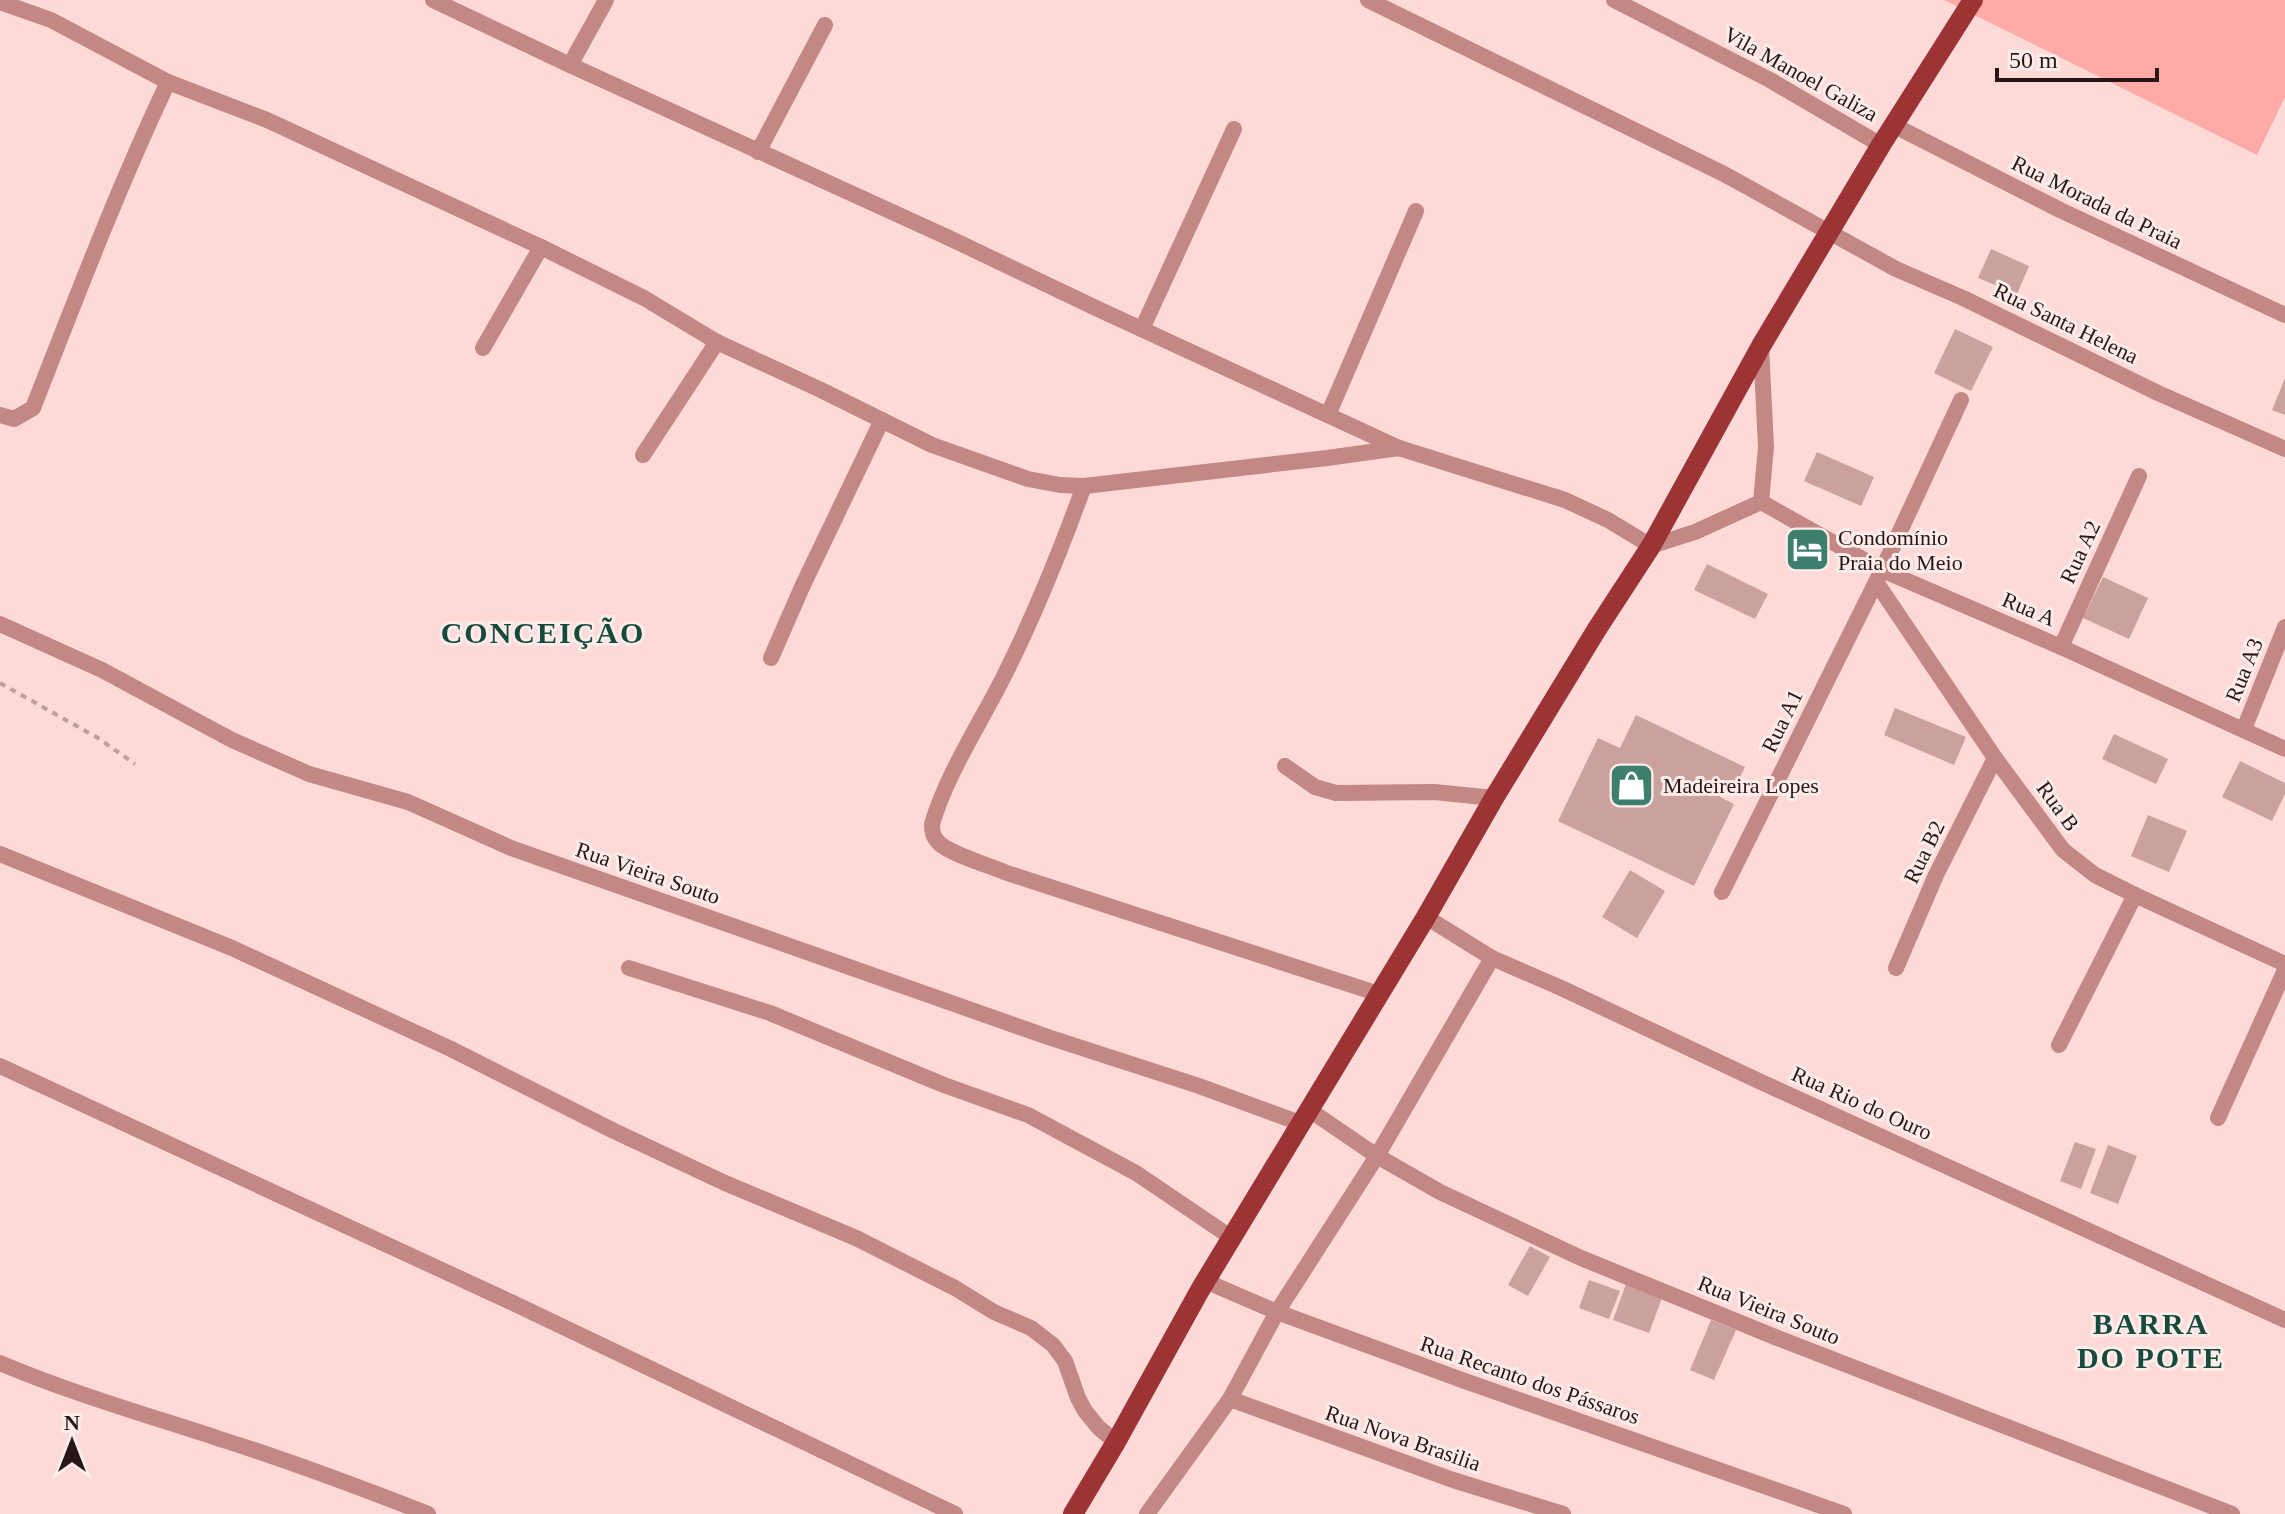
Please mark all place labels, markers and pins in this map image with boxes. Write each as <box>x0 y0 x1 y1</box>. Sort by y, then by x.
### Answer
place label: Condomínio Praia do Meio <box>1838 525 1963 575</box>
hotel icon: Condomínio Praia do Meio <box>1783 526 1831 574</box>
shop icon: Madeireira Lopes <box>1608 761 1656 809</box>
place label: Madeireira Lopes <box>1663 773 1819 798</box>

